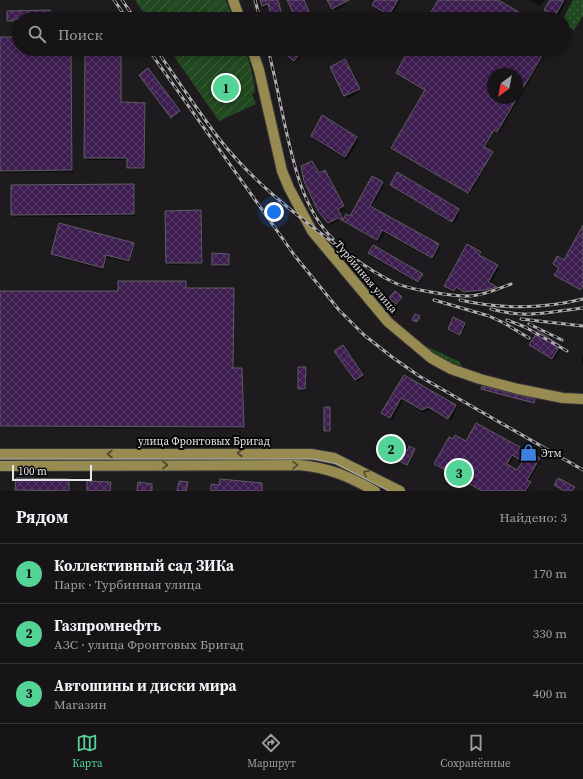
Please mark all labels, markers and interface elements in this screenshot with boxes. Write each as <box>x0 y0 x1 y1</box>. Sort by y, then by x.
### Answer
search box <box>12 12 571 56</box>
icon: search <box>26 23 48 45</box>
text: Поиск <box>58 24 103 45</box>
north arrow <box>487 68 523 104</box>
pin: 1 <box>213 73 239 103</box>
your location <box>264 202 284 222</box>
street label: Турбинная улица <box>331 238 401 317</box>
street label: улица Фронтовых Бригад <box>138 434 270 449</box>
pin: 2 <box>378 434 404 464</box>
shop icon: Этм <box>518 443 538 463</box>
place label: Этм <box>541 446 562 461</box>
one-way arrow <box>107 449 113 458</box>
one-way arrow <box>237 449 243 457</box>
pin: 3 <box>446 458 472 488</box>
one-way arrow <box>162 461 168 469</box>
one-way arrow <box>292 461 298 469</box>
scale bar <box>12 463 92 482</box>
text: 100 m <box>18 464 47 479</box>
one-way arrow <box>362 471 370 478</box>
text: Рядом <box>16 505 68 529</box>
text: Найдено: 3 <box>500 509 567 526</box>
text: Коллективный сад ЗИКа <box>54 555 234 576</box>
text: 1 <box>25 565 33 582</box>
text: 170 m <box>533 565 567 582</box>
text: Парк · Турбинная улица <box>54 576 201 593</box>
text: Газпромнефть <box>54 615 161 636</box>
text: 2 <box>25 625 33 642</box>
text: 330 m <box>533 625 567 642</box>
text: АЗС · улица Фронтовых Бригад <box>54 636 244 653</box>
text: Автошины и диски мира <box>54 675 237 696</box>
text: 3 <box>25 685 33 702</box>
text: 400 m <box>533 685 567 702</box>
text: Магазин <box>54 696 107 713</box>
tab: Карта <box>72 732 103 771</box>
tab: Маршрут <box>247 732 296 771</box>
tab: Сохранённые <box>440 732 511 771</box>

